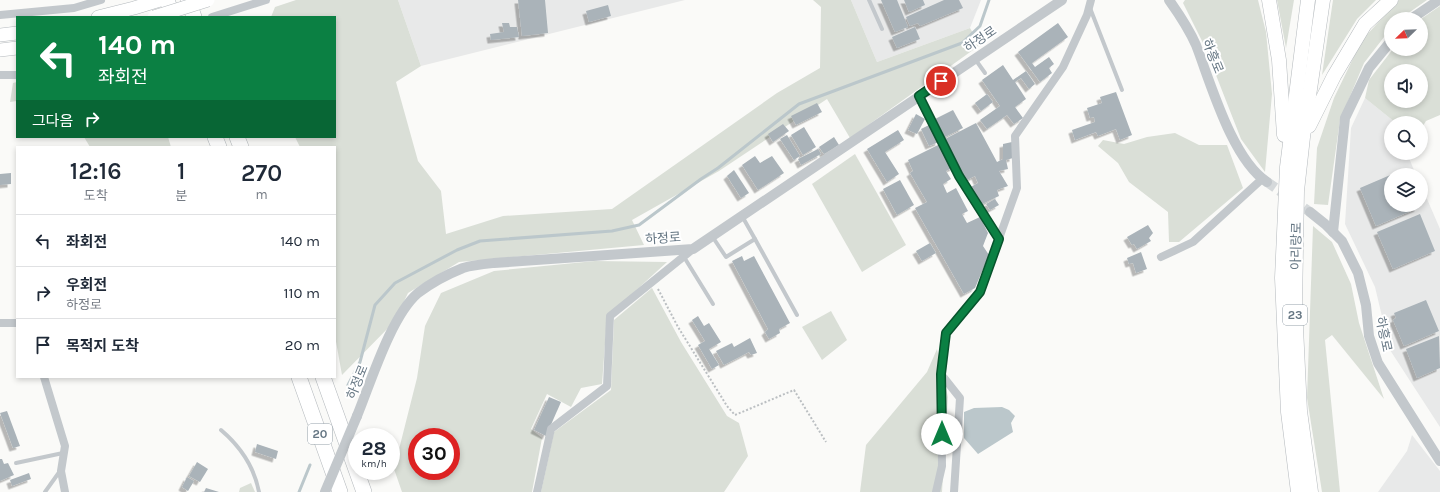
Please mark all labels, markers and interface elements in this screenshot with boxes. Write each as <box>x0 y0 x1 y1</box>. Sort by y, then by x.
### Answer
north arrow <box>1384 12 1428 56</box>
map controls <box>1384 12 1428 212</box>
street label: 하정로 <box>961 23 999 55</box>
text: 140 m <box>98 28 176 61</box>
icon: left <box>32 32 84 84</box>
street label: 하흥로 <box>1199 37 1227 75</box>
pin <box>924 64 958 98</box>
button: sound <box>1384 64 1428 108</box>
text: 좌회전 <box>98 66 148 88</box>
icon: arrive <box>930 70 952 92</box>
icon: right <box>81 108 103 130</box>
text: 그다음 <box>32 112 73 130</box>
button: search <box>1384 116 1428 160</box>
text: 12:16 <box>70 157 122 185</box>
text: 1 <box>177 157 185 185</box>
text: 270 <box>241 159 282 187</box>
button: layers <box>1384 168 1428 212</box>
text: m <box>256 187 268 202</box>
text: 도착 <box>84 188 108 203</box>
text: 분 <box>175 188 187 203</box>
street label: 아리랑로 <box>1288 222 1304 270</box>
street label: 하정로 <box>645 229 681 247</box>
icon: left <box>32 230 54 252</box>
text: 140 m <box>280 232 320 250</box>
text: 좌회전 <box>66 233 107 251</box>
text: 우회전 <box>66 276 107 294</box>
icon: right <box>32 282 54 304</box>
text: 110 m <box>284 284 320 302</box>
text: 하정로 <box>66 297 102 312</box>
road number: 23 <box>1283 305 1307 325</box>
street label: 하흥로 <box>1373 315 1395 353</box>
icon: arrive <box>32 334 54 356</box>
text: 20 m <box>285 336 320 354</box>
text: 목적지 도착 <box>66 337 139 355</box>
street label: 하정로 <box>343 363 371 401</box>
position arrow <box>921 413 963 455</box>
road number: 20 <box>308 424 332 444</box>
speed limit sign: 30 <box>408 428 460 480</box>
text: 28 <box>361 437 387 460</box>
text: km/h <box>361 458 387 470</box>

